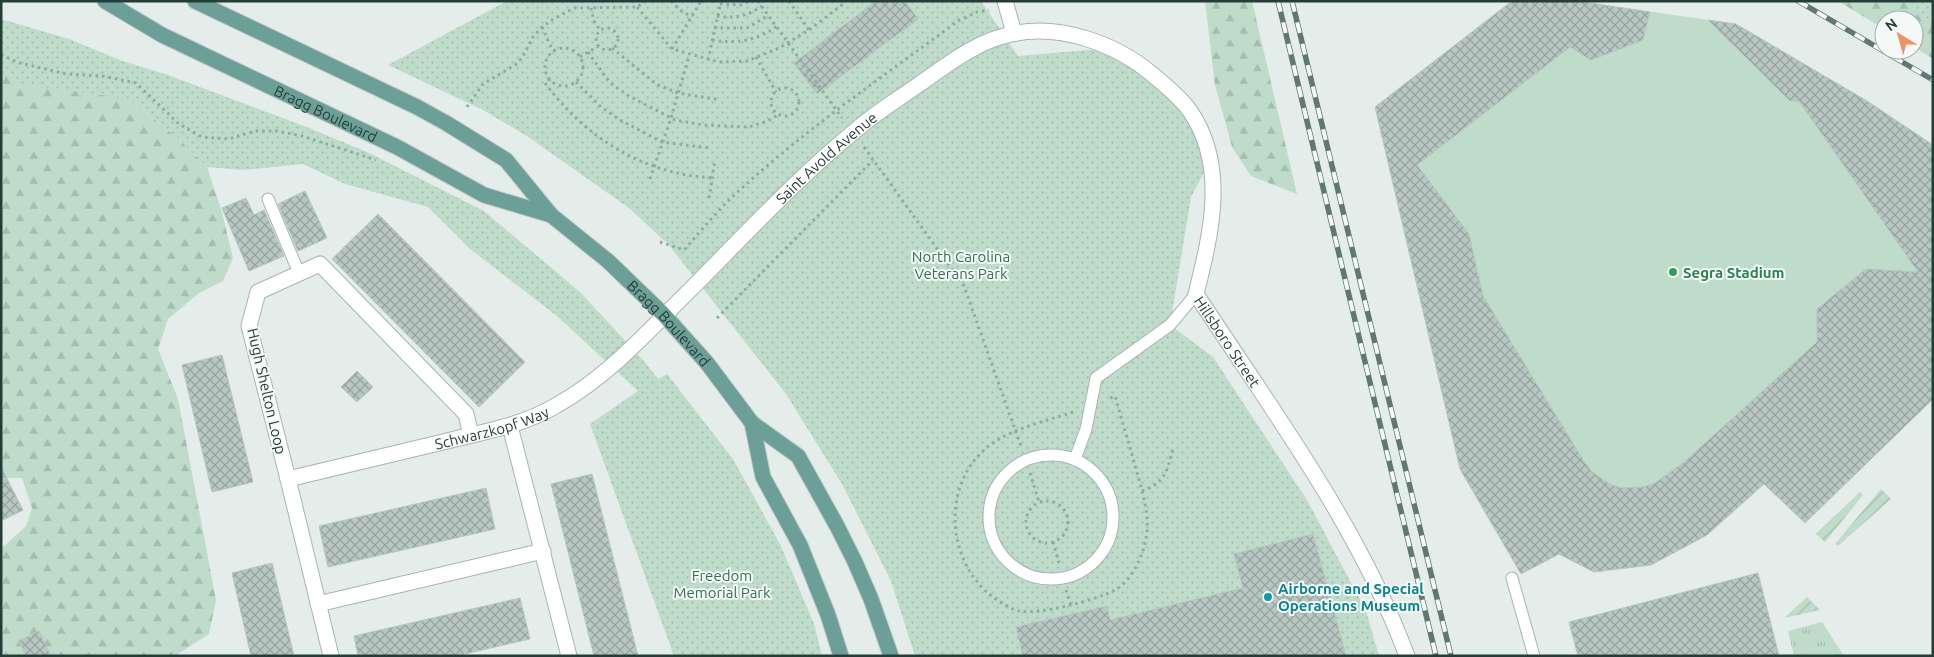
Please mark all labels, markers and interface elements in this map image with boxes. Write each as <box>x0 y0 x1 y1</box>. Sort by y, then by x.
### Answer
north arrow <box>1874 10 1924 60</box>
text: N <box>1882 15 1900 34</box>
street label: Bragg Boulevard <box>272 81 380 145</box>
street label: Saint Avold Avenue <box>772 108 880 207</box>
park label: North Carolina Veterans Park <box>912 248 1010 282</box>
place label: Segra Stadium <box>1683 264 1785 281</box>
marker: Segra Stadium <box>1667 266 1679 278</box>
street label: Bragg Boulevard <box>624 276 714 369</box>
street label: Hillsboro Street <box>1191 293 1264 390</box>
street label: Hugh Shelton Loop <box>244 326 290 456</box>
street label: Schwarzkopf Way <box>433 403 551 452</box>
park label: Freedom Memorial Park <box>673 567 771 601</box>
place label: Airborne and Special Operations Museum <box>1278 580 1424 614</box>
marker: Airborne and Special Operations Museum <box>1262 591 1274 603</box>

